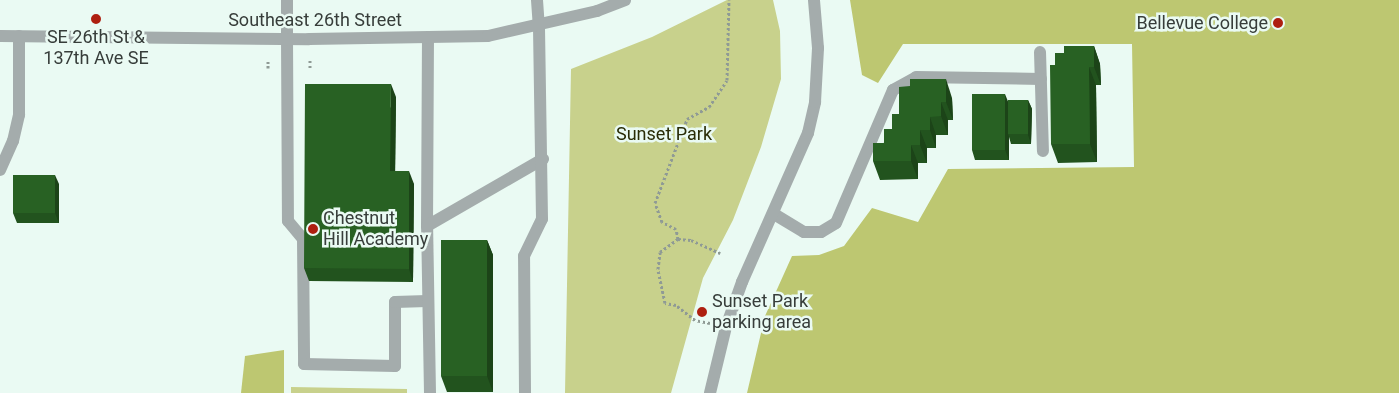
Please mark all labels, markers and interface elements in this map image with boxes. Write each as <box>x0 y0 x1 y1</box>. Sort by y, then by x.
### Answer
street label: Southeast 26th Street <box>228 9 402 31</box>
place label: Bellevue College <box>1136 12 1268 34</box>
marker: SE 26th St & 137th Ave SE <box>90 13 102 25</box>
marker: Bellevue College <box>1272 17 1284 29</box>
place label: SE 26th St & 137th Ave SE <box>43 27 149 70</box>
park label: Sunset Park <box>616 123 712 145</box>
place label: Chestnut Hill Academy <box>323 208 428 250</box>
marker: Chestnut Hill Academy <box>307 223 319 235</box>
place label: Sunset Park parking area <box>712 291 811 334</box>
marker: Sunset Park parking area <box>696 306 708 318</box>

